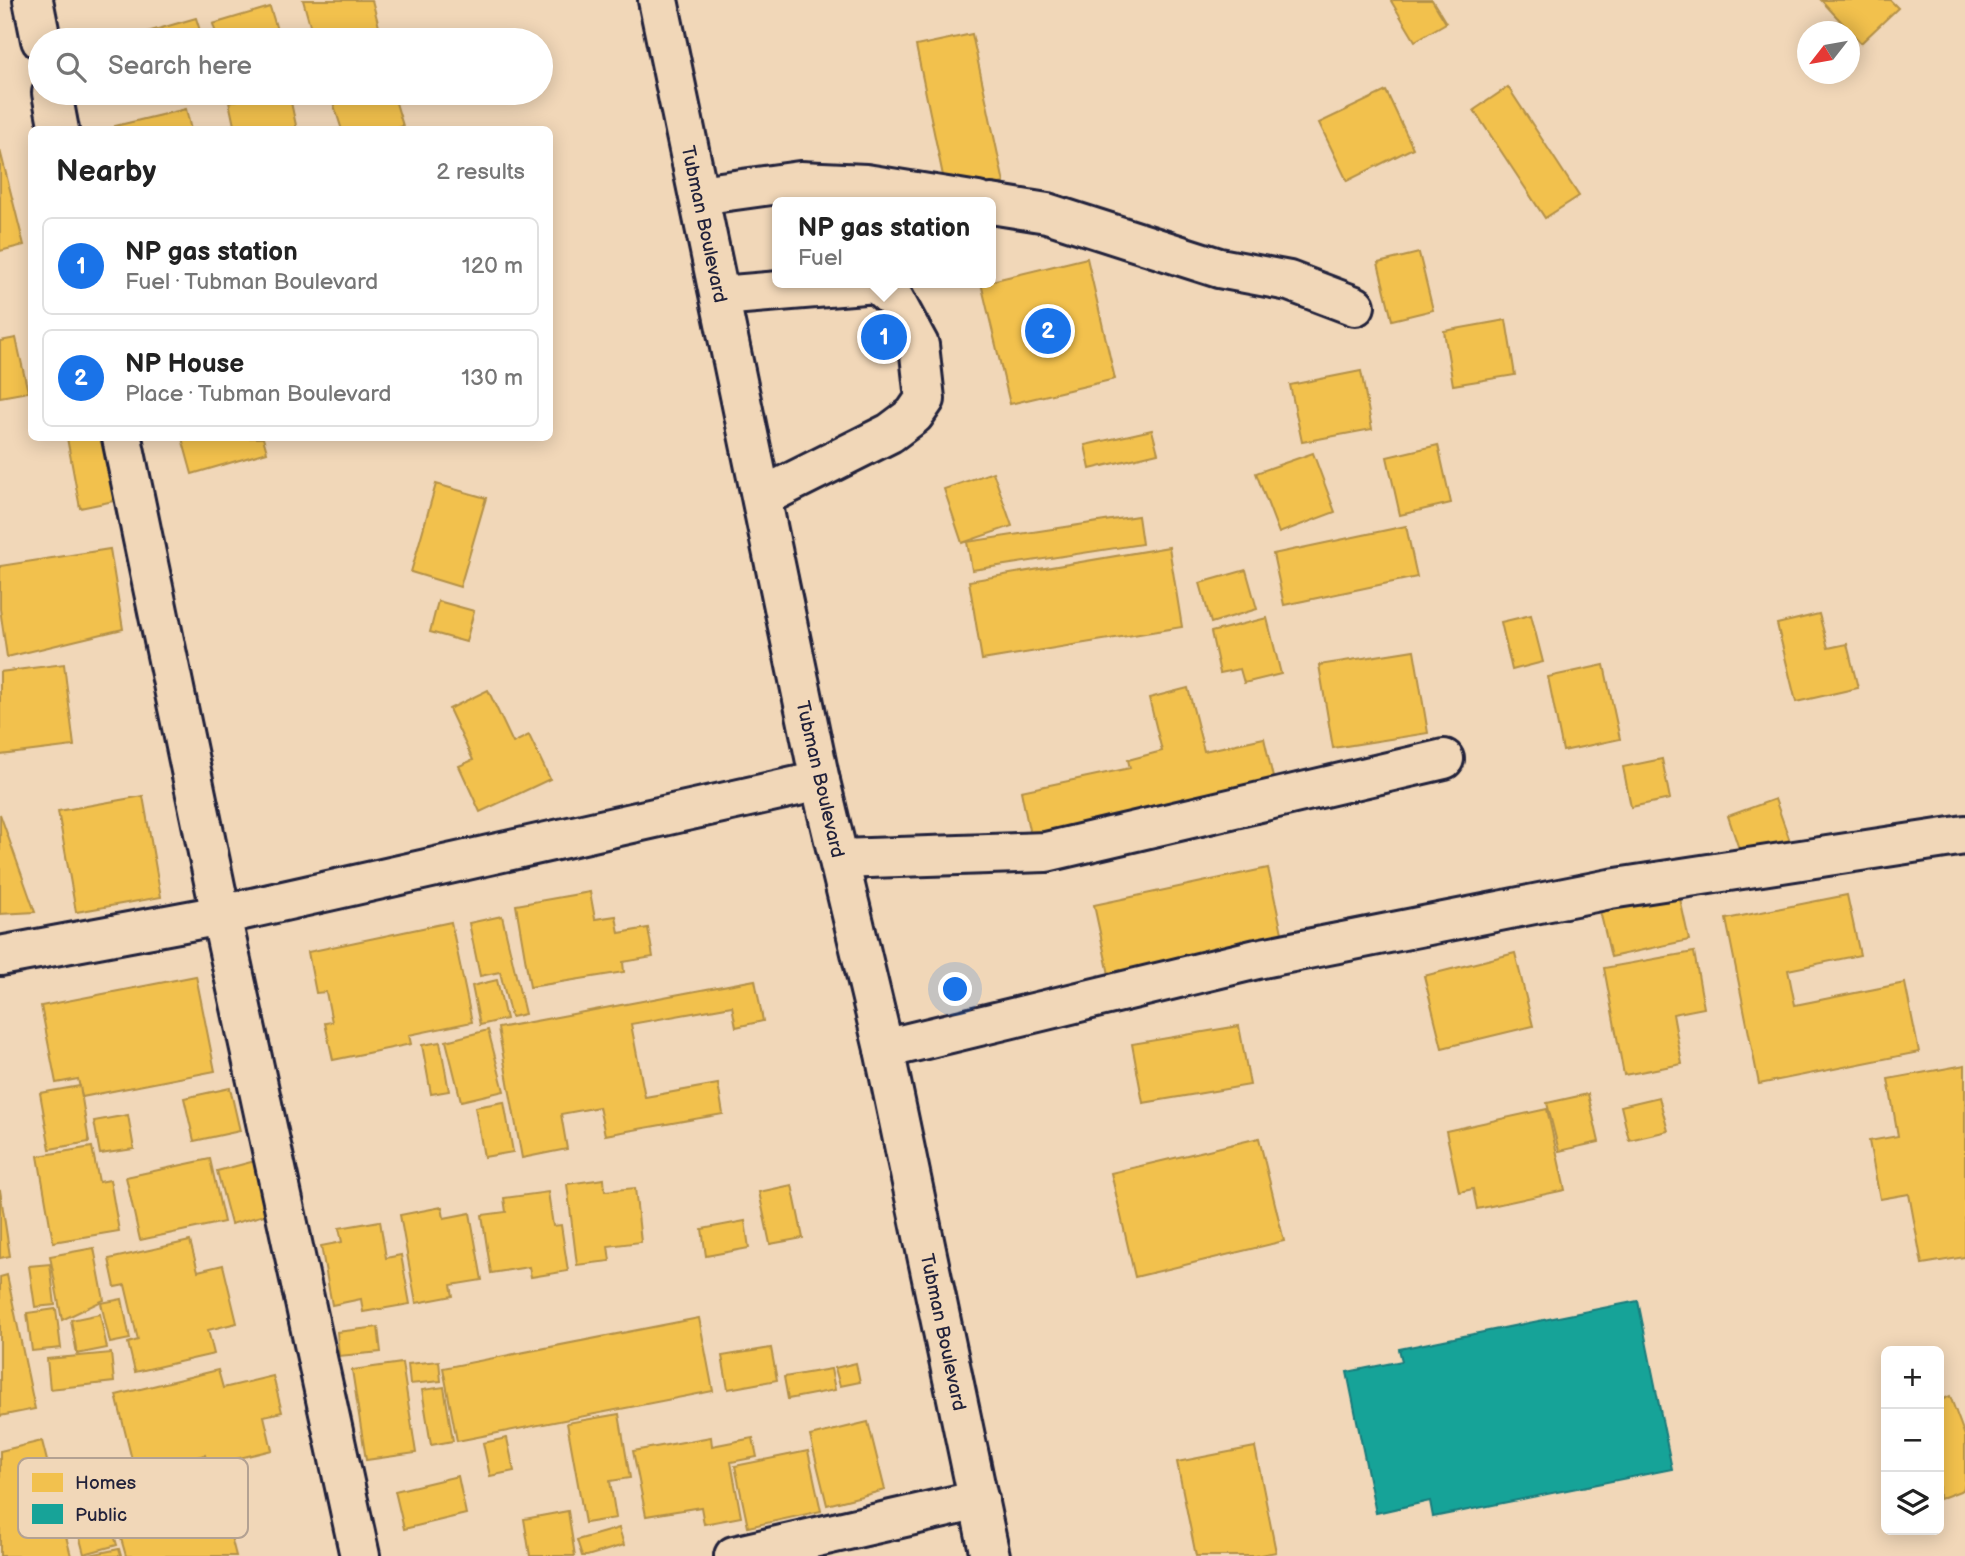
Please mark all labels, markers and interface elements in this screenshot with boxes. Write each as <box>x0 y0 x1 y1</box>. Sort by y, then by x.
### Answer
north arrow <box>1797 21 1860 84</box>
search box <box>28 28 553 105</box>
icon: search <box>52 48 90 86</box>
text: Search here <box>108 51 252 82</box>
street label: Tubman Boulevard <box>676 144 731 305</box>
text: Nearby <box>56 154 156 190</box>
text: 2 results <box>436 158 525 186</box>
popup <box>772 197 996 288</box>
text: NP gas station <box>798 213 970 244</box>
text: NP gas station <box>125 237 298 268</box>
text: Fuel <box>798 244 843 272</box>
text: 1 <box>76 252 86 280</box>
text: 120 m <box>462 252 523 280</box>
text: Fuel · Tubman Boulevard <box>125 268 378 296</box>
pin: 2 <box>1025 305 1071 357</box>
pin: 1 <box>861 311 907 363</box>
text: NP House <box>125 349 244 380</box>
text: 2 <box>74 364 88 392</box>
text: 130 m <box>461 364 523 392</box>
text: Place · Tubman Boulevard <box>125 380 391 408</box>
street label: Tubman Boulevard <box>790 699 849 860</box>
your location <box>938 972 972 1006</box>
street label: Tubman Boulevard <box>915 1252 970 1413</box>
map controls <box>1881 1346 1944 1535</box>
button: + <box>1881 1346 1944 1409</box>
button: − <box>1881 1409 1944 1472</box>
legend <box>18 1458 248 1538</box>
text: Homes <box>75 1472 136 1495</box>
button: layers <box>1881 1472 1944 1535</box>
text: Public <box>75 1504 127 1527</box>

